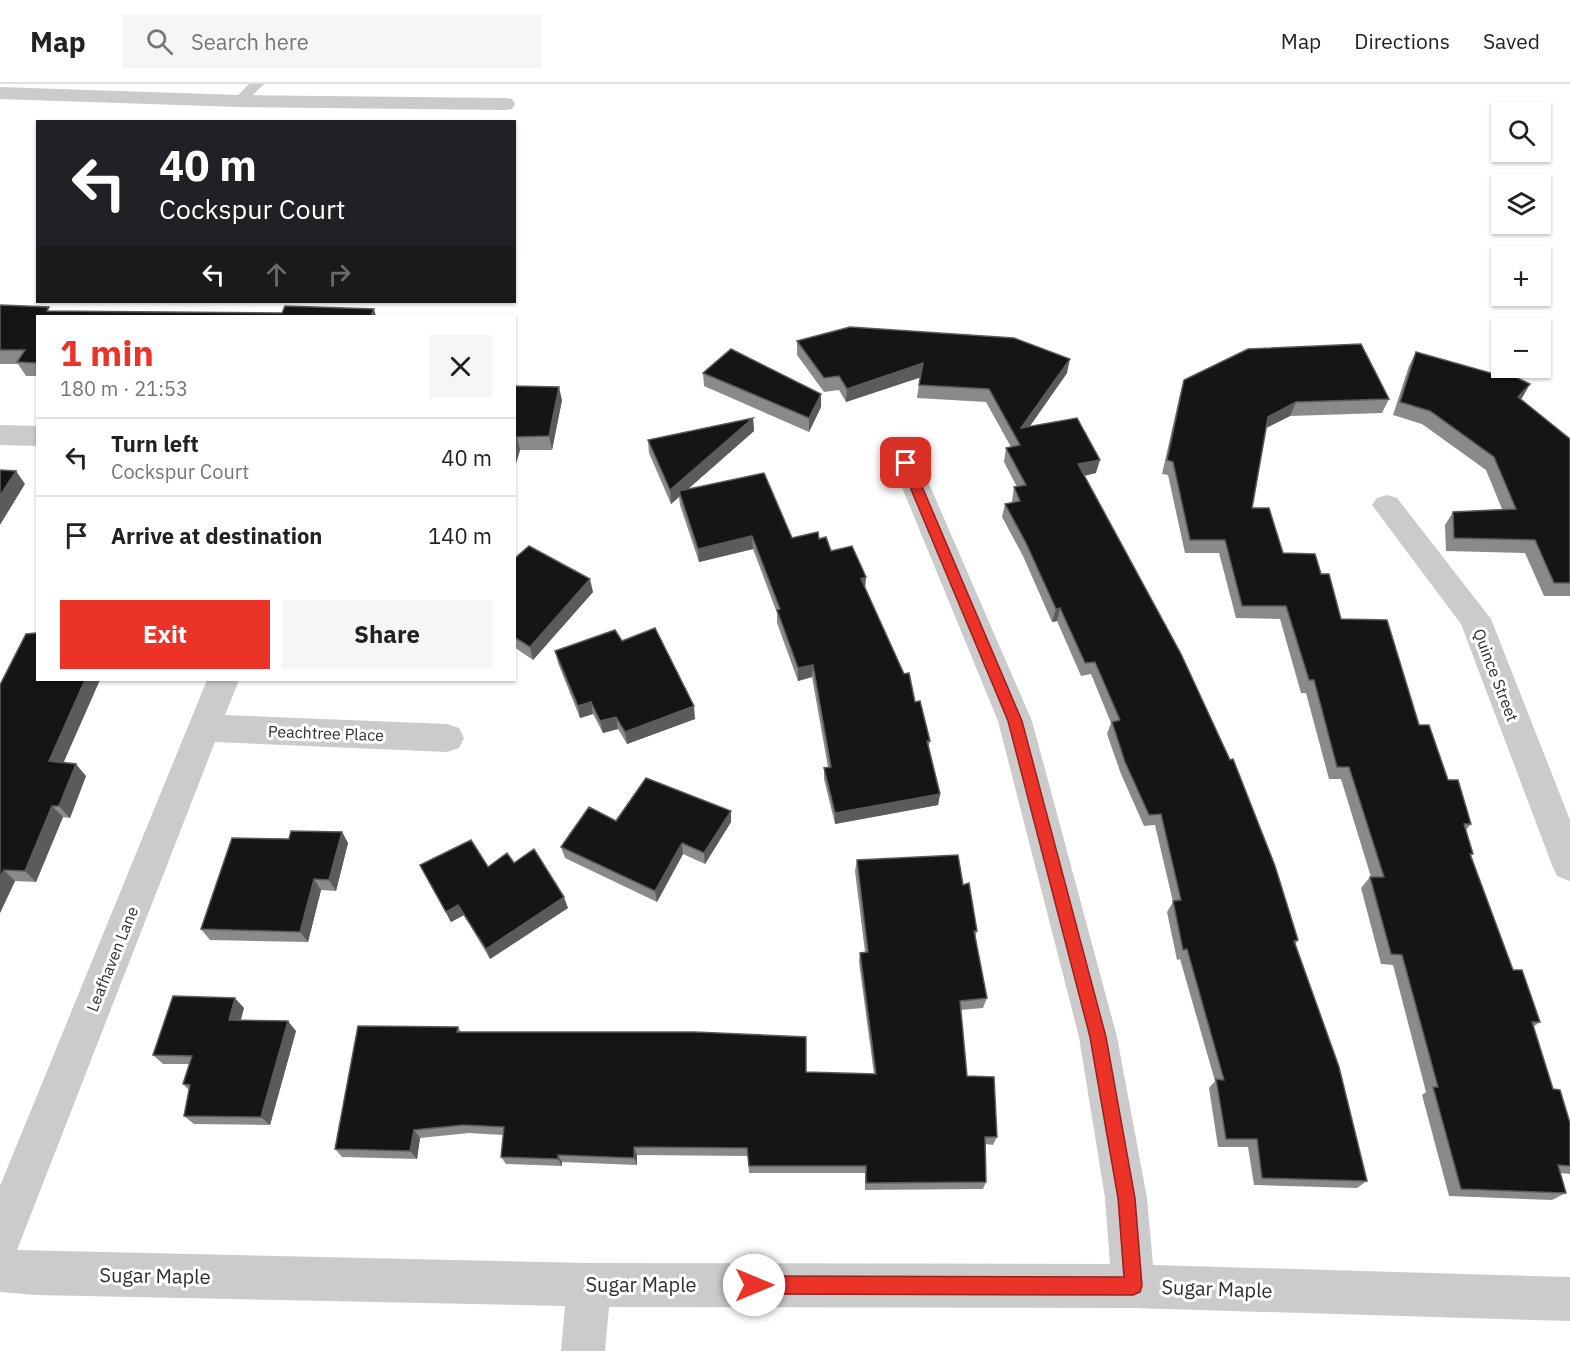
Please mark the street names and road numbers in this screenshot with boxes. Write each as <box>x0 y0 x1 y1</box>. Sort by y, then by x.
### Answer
street label: Quince Street <box>1469 626 1523 724</box>
street label: Peachtree Place <box>268 721 384 745</box>
street label: Leafhaven Lane <box>82 903 142 1015</box>
street label: Sugar Maple <box>99 1261 211 1290</box>
street label: Sugar Maple <box>585 1271 697 1298</box>
street label: Sugar Maple <box>1161 1273 1273 1304</box>

